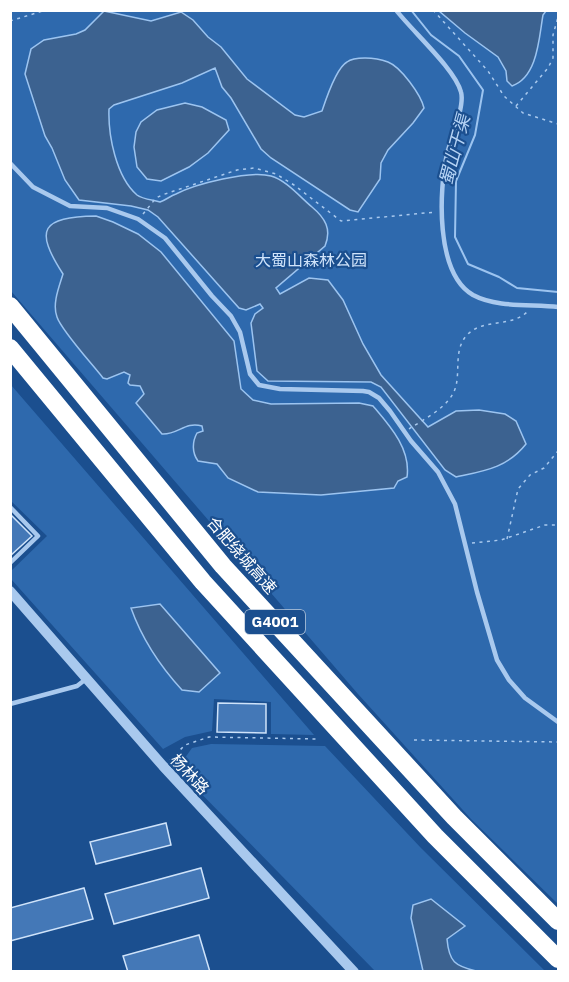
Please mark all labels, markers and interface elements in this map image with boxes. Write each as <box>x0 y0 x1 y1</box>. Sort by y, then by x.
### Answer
water label: 蜀山干渠 <box>434 109 476 188</box>
park label: 大蜀山森林公园 <box>255 250 367 270</box>
street label: 合肥绕城高速 <box>203 512 281 598</box>
road number: G4001 <box>245 610 305 634</box>
street label: 杨林路 <box>166 750 214 798</box>

